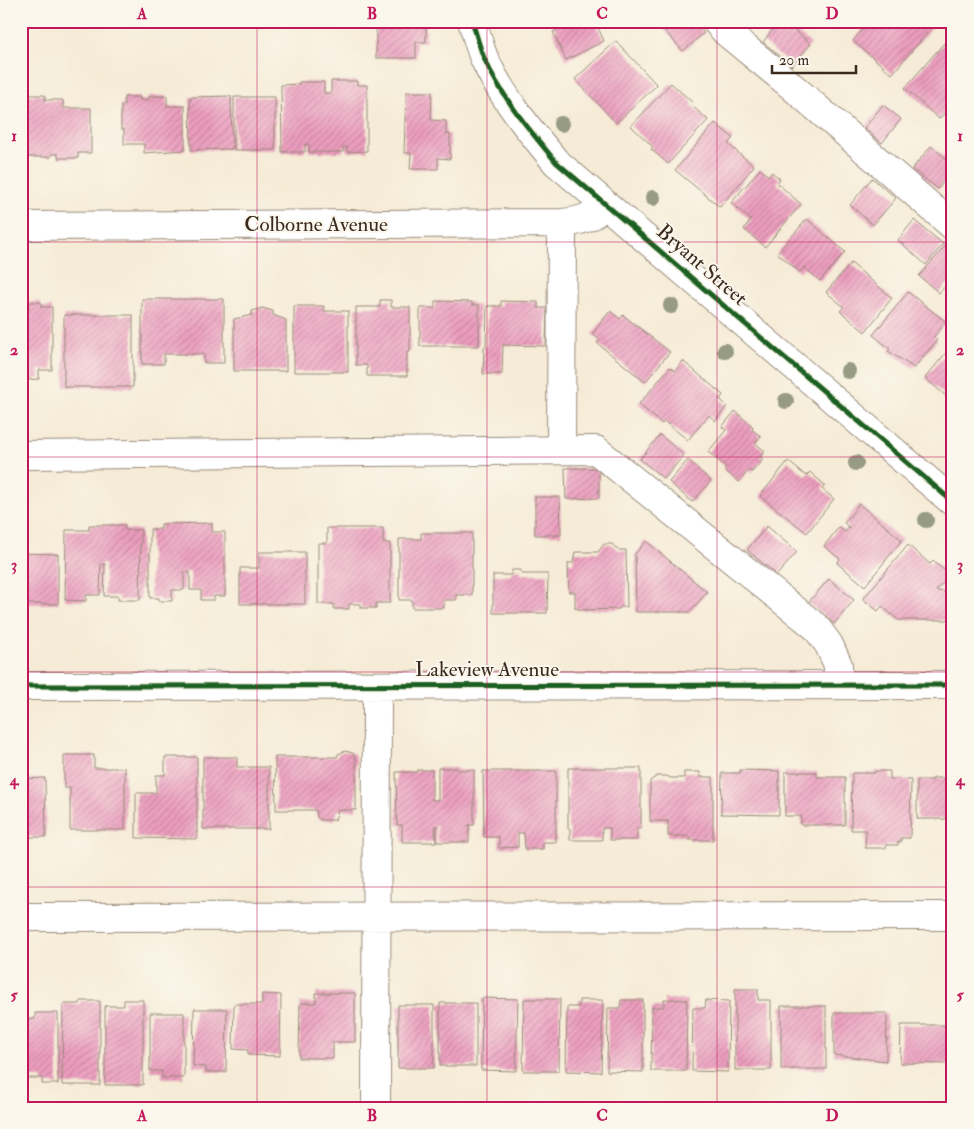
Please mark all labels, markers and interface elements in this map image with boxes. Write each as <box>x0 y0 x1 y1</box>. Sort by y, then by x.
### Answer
text: A <box>136 4 148 24</box>
text: B <box>367 4 377 24</box>
text: C <box>596 4 608 24</box>
text: D <box>825 4 839 24</box>
scale bar <box>772 42 855 74</box>
text: 20 m <box>779 51 809 70</box>
text: 1 <box>11 126 17 146</box>
text: 1 <box>957 126 963 146</box>
street label: Colborne Avenue <box>244 211 388 238</box>
street label: Bryant Street <box>651 218 753 312</box>
text: 2 <box>10 340 18 360</box>
text: 2 <box>956 340 964 360</box>
text: 3 <box>11 555 17 575</box>
text: 3 <box>957 555 963 575</box>
street label: Lakeview Avenue <box>415 656 559 683</box>
text: 4 <box>9 770 20 790</box>
text: 4 <box>955 770 966 790</box>
text: 5 <box>10 985 18 1005</box>
text: 5 <box>956 985 964 1005</box>
text: A <box>136 1106 148 1126</box>
text: B <box>367 1106 377 1126</box>
text: C <box>596 1106 608 1126</box>
text: D <box>825 1106 839 1126</box>

